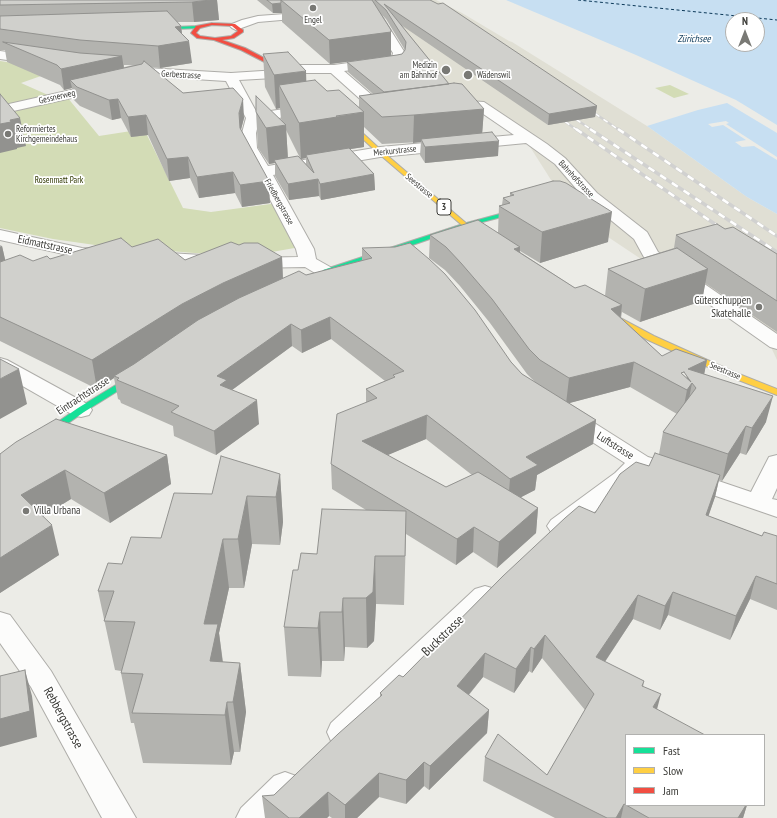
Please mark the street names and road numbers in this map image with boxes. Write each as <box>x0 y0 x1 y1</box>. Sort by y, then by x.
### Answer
street label: Gerbestrasse <box>161 69 201 81</box>
street label: Gessnerweg <box>38 88 76 106</box>
street label: Merkurstrasse <box>373 143 417 159</box>
street label: Bahnhofstrasse <box>556 158 596 200</box>
street label: Seestrasse <box>403 171 435 201</box>
street label: Friedbergstrasse <box>262 177 296 227</box>
road number: 3 <box>437 199 451 215</box>
street label: Eidmattstrasse <box>16 233 74 257</box>
street label: Seestrasse <box>708 360 742 382</box>
street label: Eintrachtstrasse <box>54 374 112 418</box>
street label: Luftstrasse <box>594 430 636 462</box>
street label: Buckstrasse <box>419 612 467 660</box>
street label: Rebbergstrasse <box>40 685 86 751</box>

